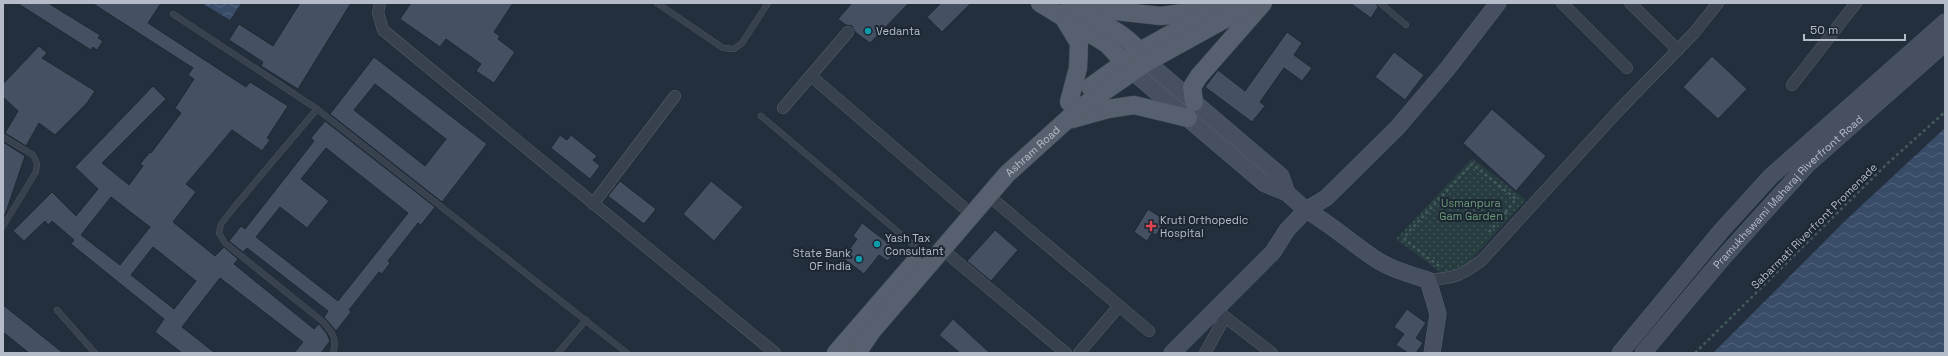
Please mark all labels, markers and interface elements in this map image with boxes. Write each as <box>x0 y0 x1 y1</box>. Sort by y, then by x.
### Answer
scale bar <box>1804 16 1905 42</box>
text: 50 m <box>1810 22 1838 38</box>
place label: Vedanta <box>876 24 921 38</box>
marker: Vedanta <box>863 26 873 36</box>
street label: Pramukhswami Maharaj Riverfront Road <box>1710 112 1866 272</box>
street label: Ashram Road <box>1002 123 1063 179</box>
street label: Sabarmati Riverfront Promenade <box>1748 160 1880 292</box>
park label: Usmanpura Gam Garden <box>1439 196 1503 223</box>
place label: Kruti Orthopedic Hospital <box>1160 213 1248 240</box>
marker: Kruti Orthopedic Hospital <box>1145 220 1157 232</box>
place label: Yash Tax Consultant <box>885 231 944 258</box>
marker: Yash Tax Consultant <box>872 239 882 249</box>
place label: State Bank OF India <box>793 246 852 273</box>
marker: State Bank OF India <box>854 254 864 264</box>

